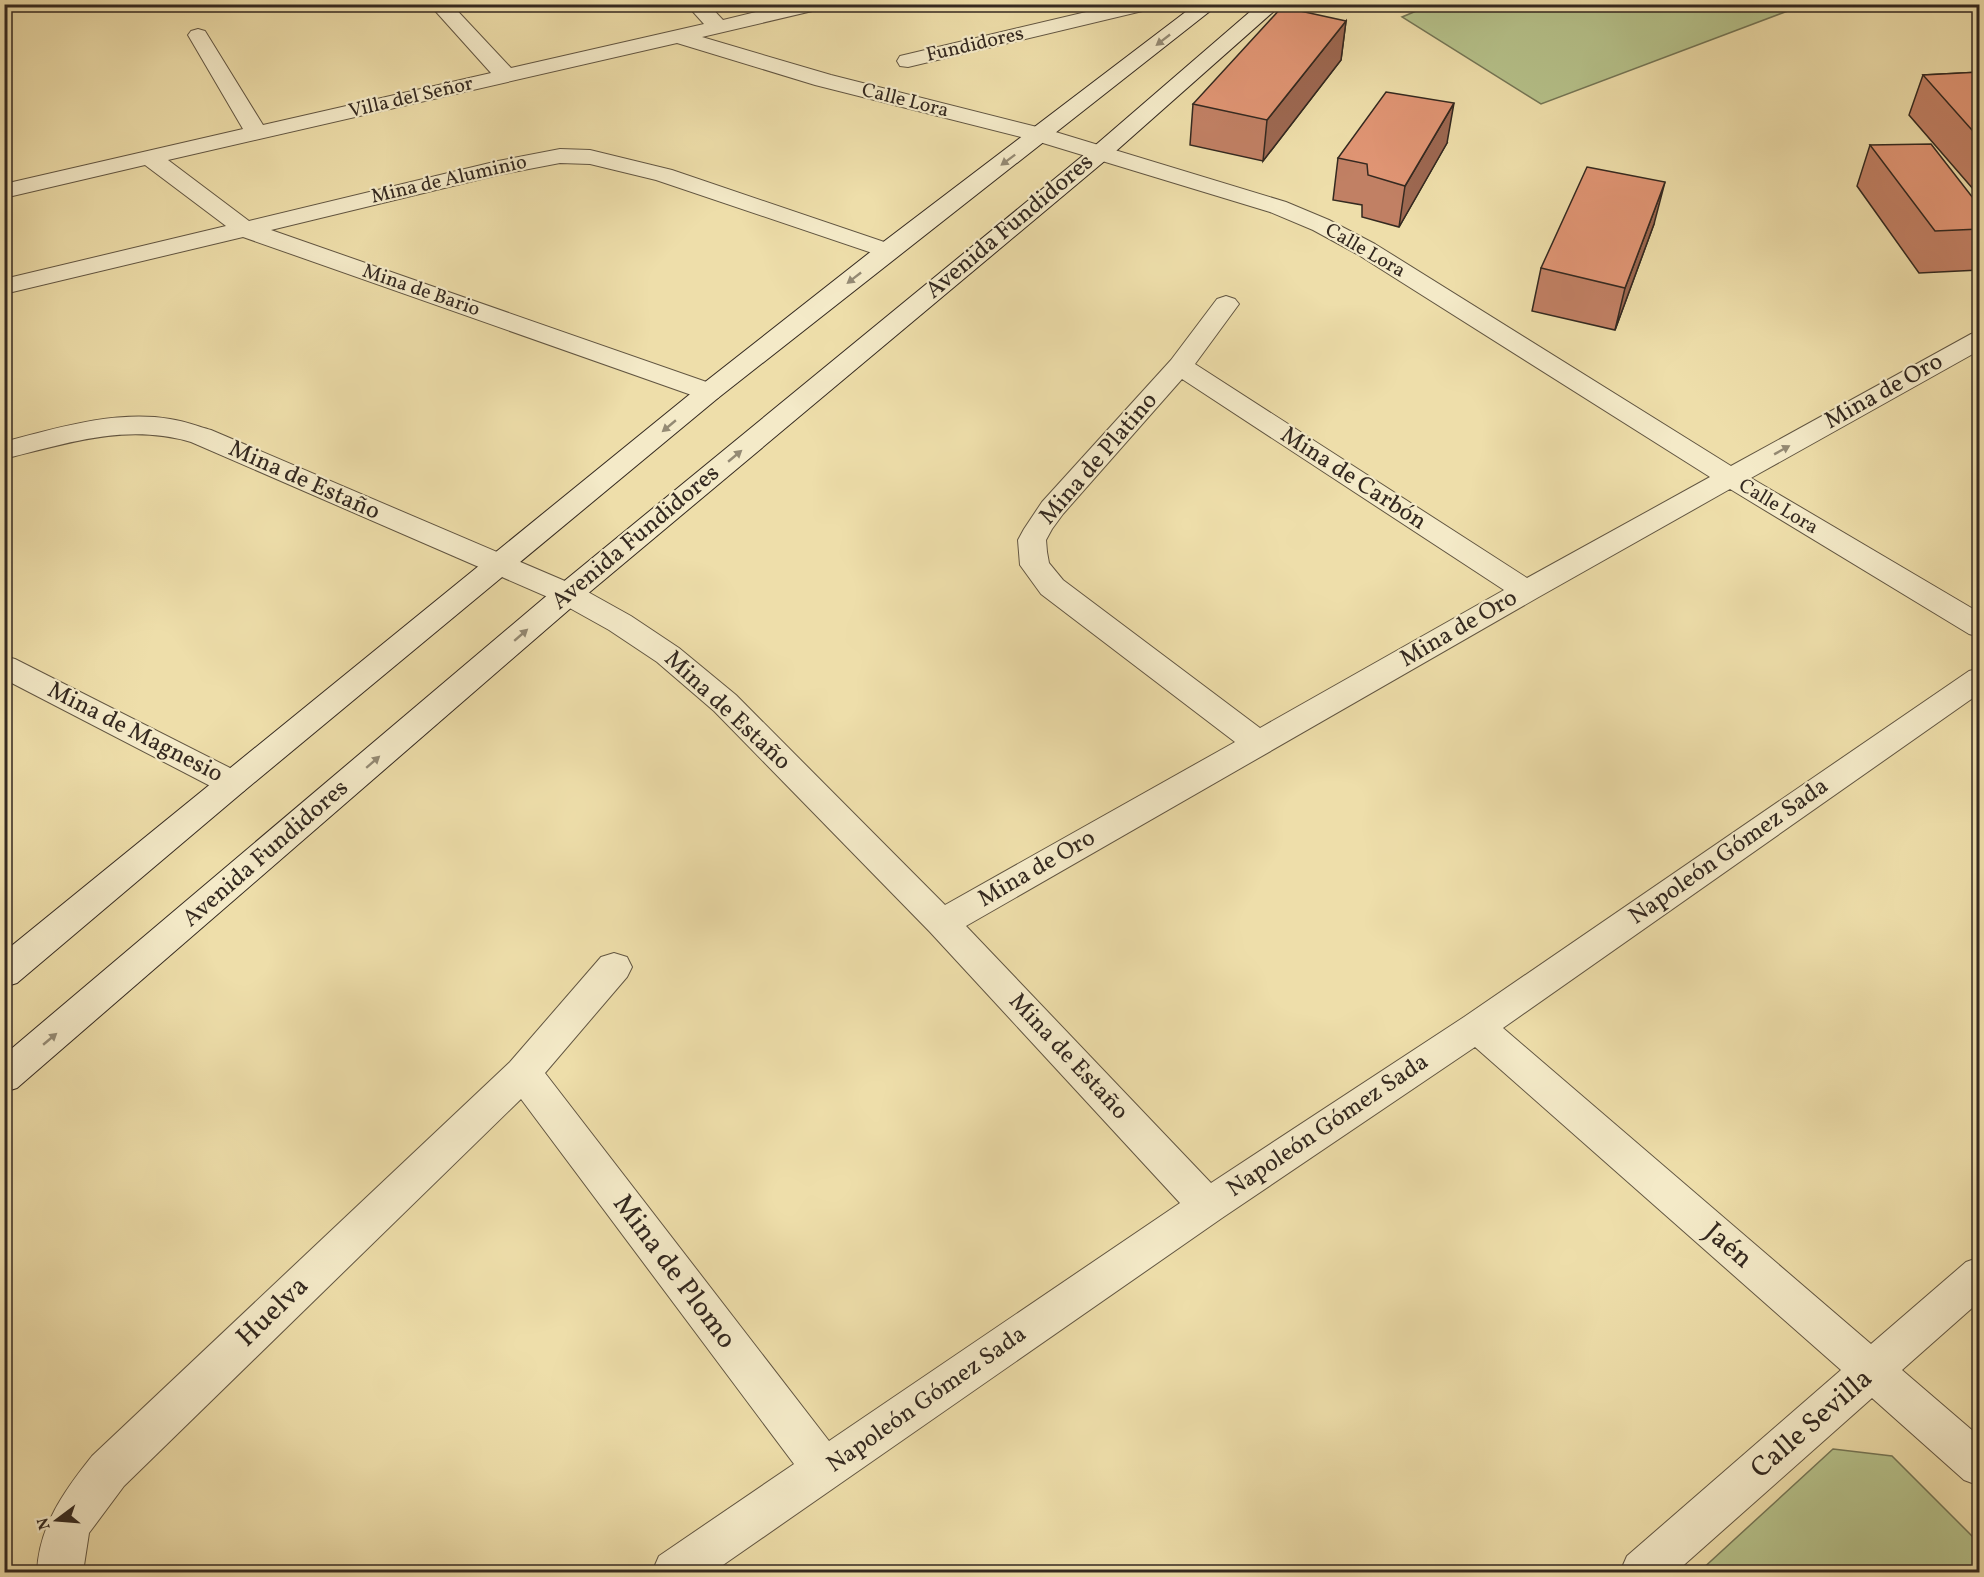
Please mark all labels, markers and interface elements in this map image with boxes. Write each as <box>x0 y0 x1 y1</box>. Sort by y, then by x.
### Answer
street label: Fundidores <box>923 20 1027 70</box>
one-way arrow <box>1155 34 1170 46</box>
street label: Villa del Señor <box>346 70 476 126</box>
street label: Calle Lora <box>859 77 951 125</box>
street label: Avenida Fundidores <box>918 146 1102 308</box>
street label: Mina de Aluminio <box>368 148 530 212</box>
one-way arrow <box>1001 153 1016 165</box>
street label: Calle Lora <box>1320 217 1410 285</box>
street label: Mina de Bario <box>358 258 484 324</box>
one-way arrow <box>846 272 861 284</box>
street label: Mina de Oro <box>1819 345 1949 439</box>
street label: Mina de Platino <box>1032 385 1166 533</box>
street label: Mina de Carbón <box>1273 419 1433 539</box>
one-way arrow <box>661 420 676 432</box>
street label: Mina de Estaño <box>223 432 385 530</box>
one-way arrow <box>1773 445 1790 455</box>
one-way arrow <box>727 449 743 462</box>
street label: Avenida Fundidores <box>544 457 728 619</box>
street label: Calle Lora <box>1733 472 1823 542</box>
street label: Mina de Oro <box>1394 582 1524 676</box>
one-way arrow <box>513 628 528 641</box>
street label: Mina de Estaño <box>656 643 798 779</box>
street label: Mina de Magnesio <box>41 674 229 792</box>
one-way arrow <box>365 756 380 769</box>
street label: Napoleón Gómez Sada <box>1622 770 1836 934</box>
street label: Avenida Fundidores <box>175 772 357 936</box>
street label: Mina de Oro <box>972 822 1102 916</box>
street label: Mina de Estaño <box>1000 986 1136 1128</box>
one-way arrow <box>42 1033 57 1046</box>
street label: Napoleón Gómez Sada <box>1220 1046 1436 1206</box>
street label: Mina de Plomo <box>603 1187 745 1357</box>
street label: Jaén <box>1695 1214 1761 1278</box>
street label: Huelva <box>228 1268 318 1356</box>
street label: Napoleón Gómez Sada <box>820 1318 1034 1482</box>
street label: Calle Sevilla <box>1743 1360 1881 1488</box>
north arrow <box>27 1490 87 1550</box>
text: N <box>32 1515 57 1532</box>

